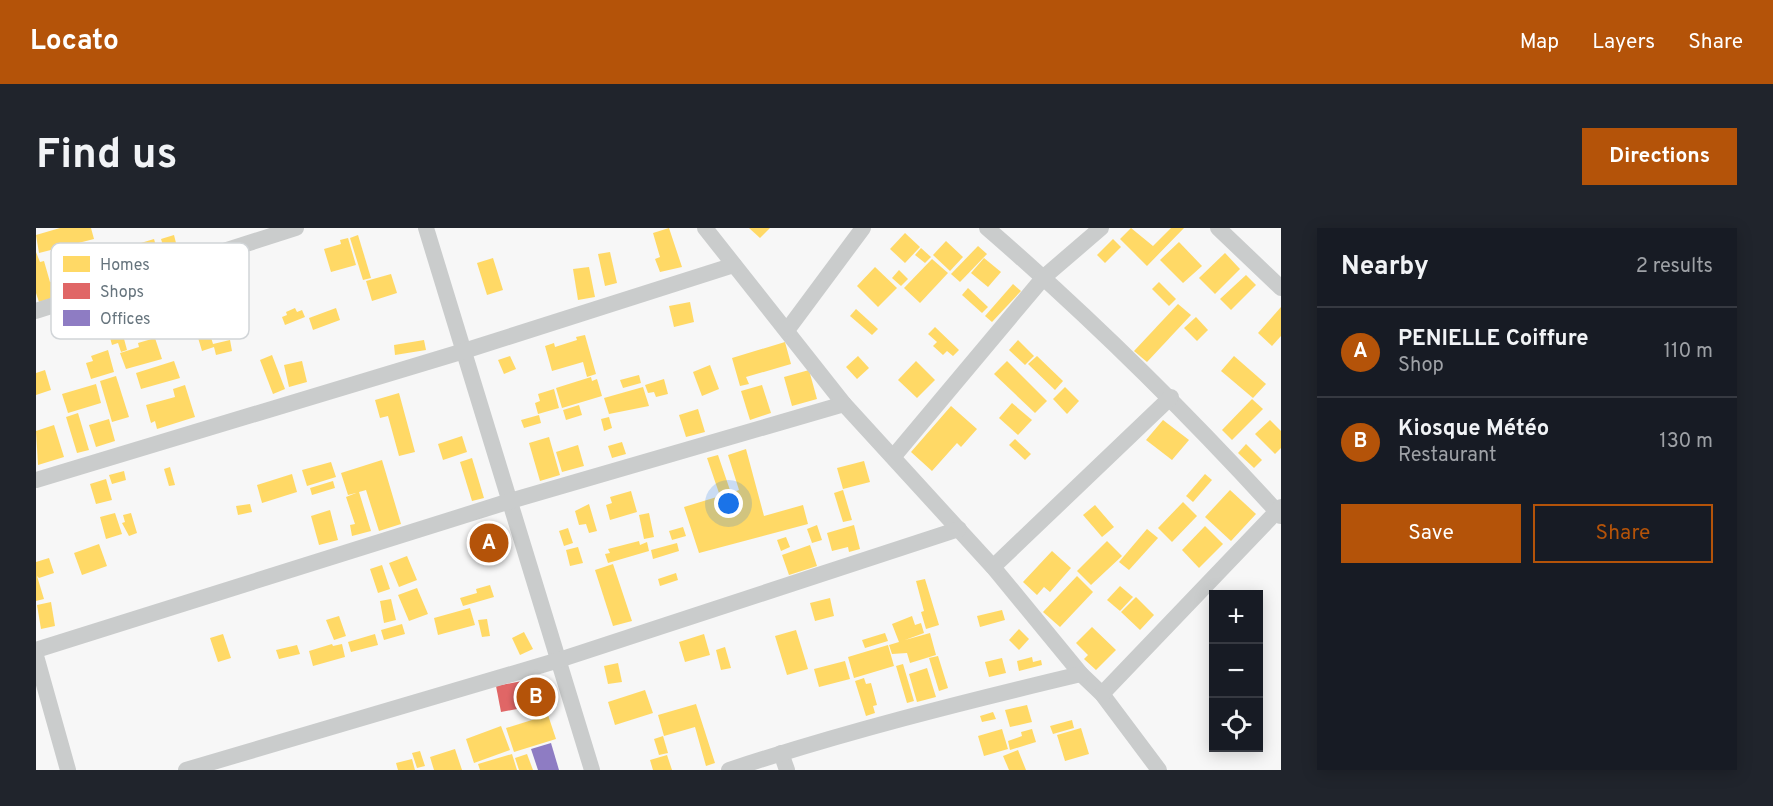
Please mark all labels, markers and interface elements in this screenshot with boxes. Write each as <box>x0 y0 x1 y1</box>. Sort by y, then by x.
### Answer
text: Locato <box>30 24 119 60</box>
text: Map <box>1520 29 1559 56</box>
text: Layers <box>1592 29 1655 56</box>
text: Share <box>1688 29 1743 56</box>
button: Directions <box>1582 128 1737 185</box>
text: Find us <box>36 130 177 183</box>
legend <box>51 243 249 339</box>
text: Nearby <box>1341 251 1429 284</box>
text: 2 results <box>1636 254 1713 280</box>
text: Homes <box>100 256 150 276</box>
text: Shops <box>100 283 144 303</box>
text: Offices <box>100 310 151 330</box>
text: PENIELLE Coiffure <box>1398 326 1589 353</box>
text: A <box>1353 339 1368 365</box>
text: 110 m <box>1664 339 1713 365</box>
text: Shop <box>1398 353 1444 379</box>
text: Kiosque Météo <box>1398 416 1549 443</box>
text: B <box>1354 429 1367 455</box>
text: 130 m <box>1659 429 1713 455</box>
text: Restaurant <box>1398 443 1497 469</box>
your location <box>714 489 743 518</box>
button: Save <box>1341 504 1521 563</box>
button: Share <box>1533 504 1713 563</box>
pin: A <box>470 520 508 566</box>
map controls <box>1209 590 1263 752</box>
button: + <box>1209 590 1263 644</box>
button: − <box>1209 644 1263 698</box>
pin: B <box>516 674 556 720</box>
button: locate <box>1209 698 1263 752</box>

